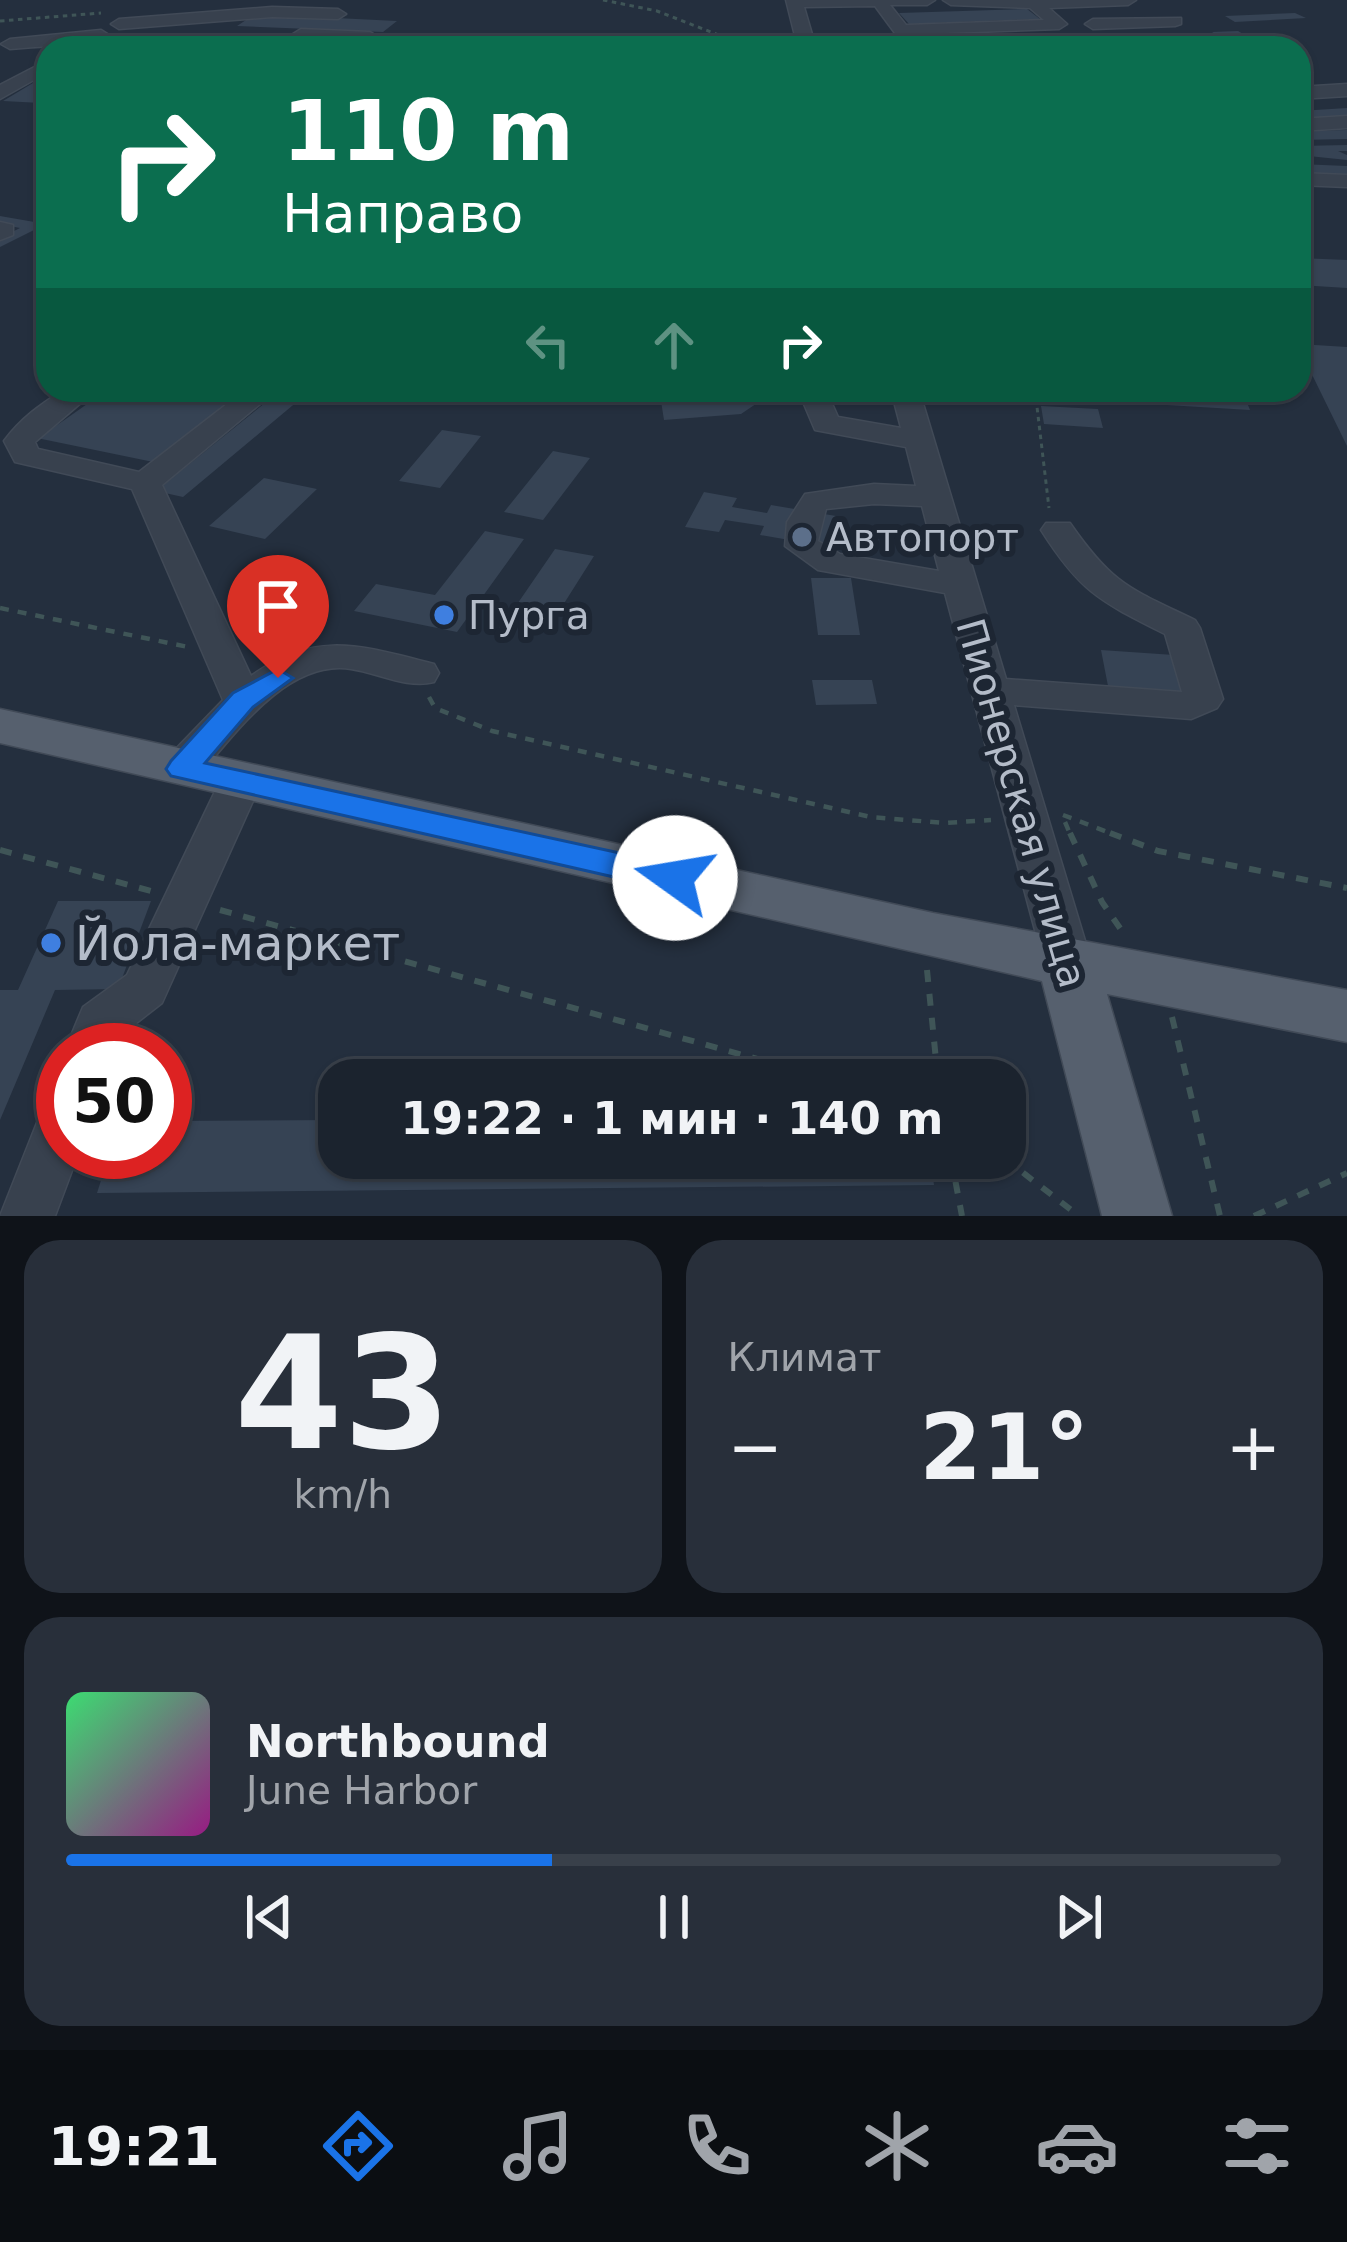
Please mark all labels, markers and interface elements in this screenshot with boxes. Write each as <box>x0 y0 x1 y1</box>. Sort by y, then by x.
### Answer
text: 110 m <box>282 82 574 180</box>
icon: right <box>84 84 240 240</box>
text: Направо <box>282 182 523 245</box>
icon: left <box>515 312 581 378</box>
icon: ahead <box>641 312 707 378</box>
icon: right <box>767 312 833 378</box>
place label: Автопорт <box>826 515 1019 560</box>
marker: Автопорт <box>789 524 815 550</box>
pin <box>227 555 329 678</box>
icon: arrive <box>245 573 311 639</box>
place label: Пурга <box>468 593 590 638</box>
marker: Пурга <box>431 602 457 628</box>
street label: Пионерская улица <box>947 614 1096 993</box>
position arrow <box>612 815 738 941</box>
place label: Йола-маркет <box>75 915 400 971</box>
marker: Йола-маркет <box>38 930 64 956</box>
speed limit sign: 50 <box>36 1023 192 1179</box>
text: 19:22 · 1 мин · 140 m <box>401 1092 943 1145</box>
text: 43 <box>234 1303 451 1485</box>
text: Климат <box>728 1335 882 1380</box>
text: 21° <box>919 1395 1089 1500</box>
text: − <box>728 1409 783 1486</box>
text: + <box>1226 1409 1281 1486</box>
text: km/h <box>294 1472 392 1517</box>
text: Northbound <box>246 1715 550 1768</box>
text: June Harbor <box>246 1768 477 1813</box>
icon: previous <box>236 1884 302 1950</box>
icon: pause <box>641 1884 707 1950</box>
icon: next <box>1046 1884 1112 1950</box>
icon: directions <box>316 2104 400 2188</box>
icon: music <box>496 2104 580 2188</box>
icon: phone <box>675 2104 759 2188</box>
icon: climate <box>855 2104 939 2188</box>
icon: car <box>1035 2104 1119 2188</box>
icon: filters <box>1215 2104 1299 2188</box>
text: 19:21 <box>48 2115 220 2178</box>

